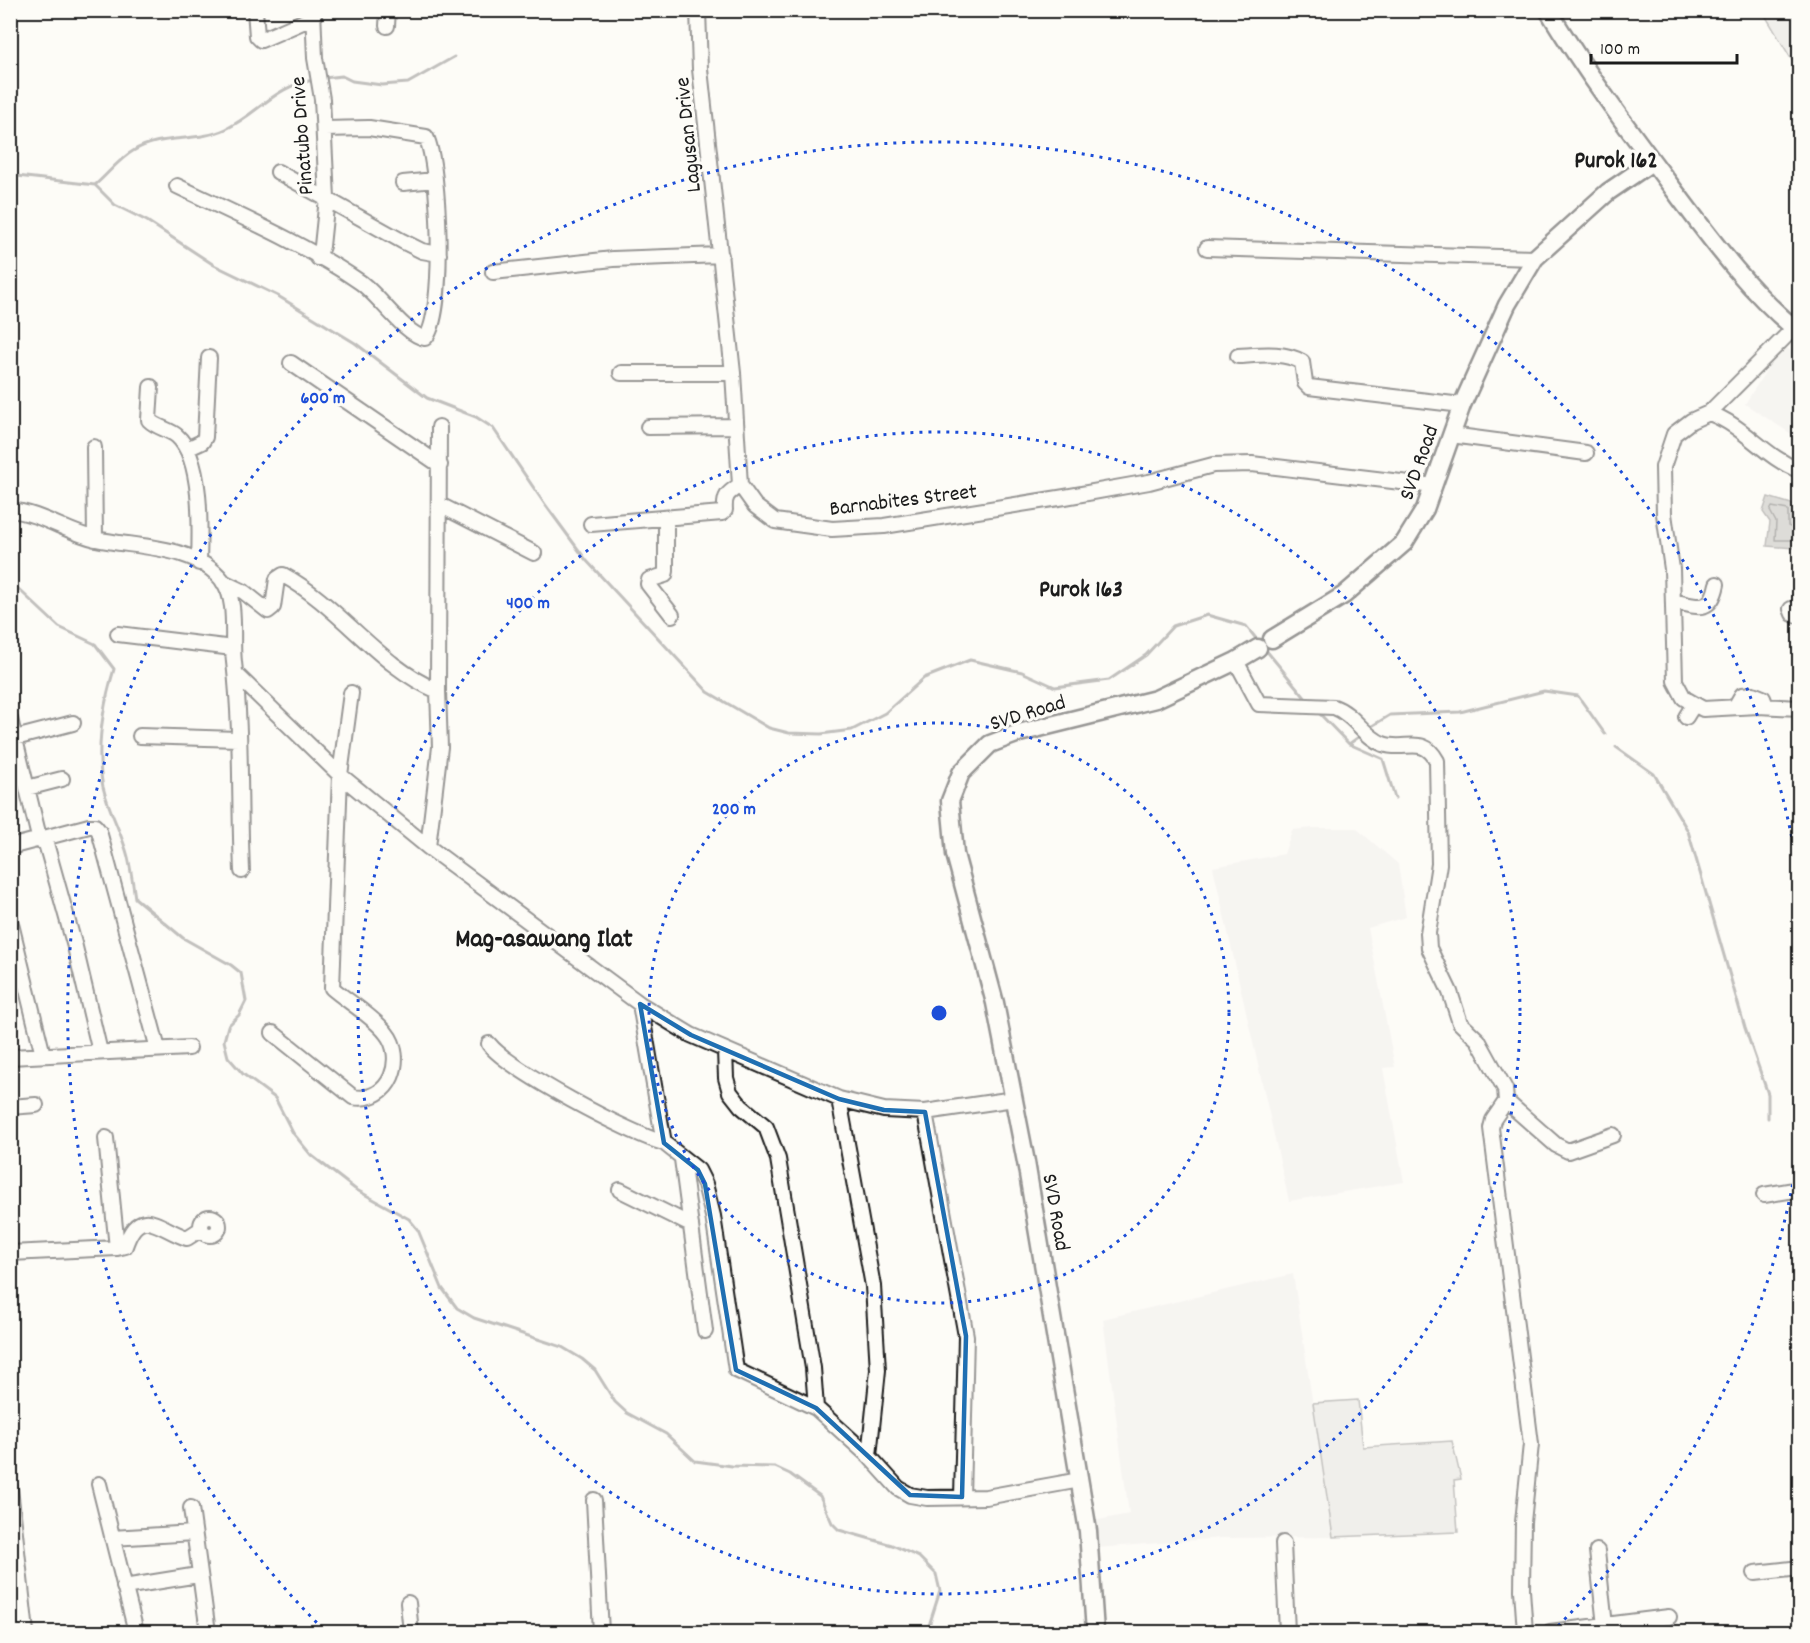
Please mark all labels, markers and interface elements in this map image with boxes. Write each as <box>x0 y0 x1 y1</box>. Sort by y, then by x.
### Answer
scale bar <box>1591 27 1736 65</box>
text: 100 m <box>1600 38 1640 63</box>
street label: Pinatubo Drive <box>284 75 323 196</box>
street label: Lagusan Drive <box>668 76 711 194</box>
district label: Purok 162 <box>1574 145 1658 179</box>
text: 600 m <box>301 387 345 412</box>
street label: SVD Road <box>1392 421 1448 505</box>
street label: Barnabites Street <box>828 477 979 526</box>
district label: Purok 163 <box>1039 574 1123 608</box>
text: 400 m <box>506 592 550 617</box>
street label: SVD Road <box>986 688 1070 741</box>
text: 200 m <box>712 798 756 823</box>
district label: Mag-asawang Ilat <box>455 922 633 959</box>
centre of rings <box>929 1003 949 1023</box>
street label: SVD Road <box>1033 1172 1077 1254</box>

